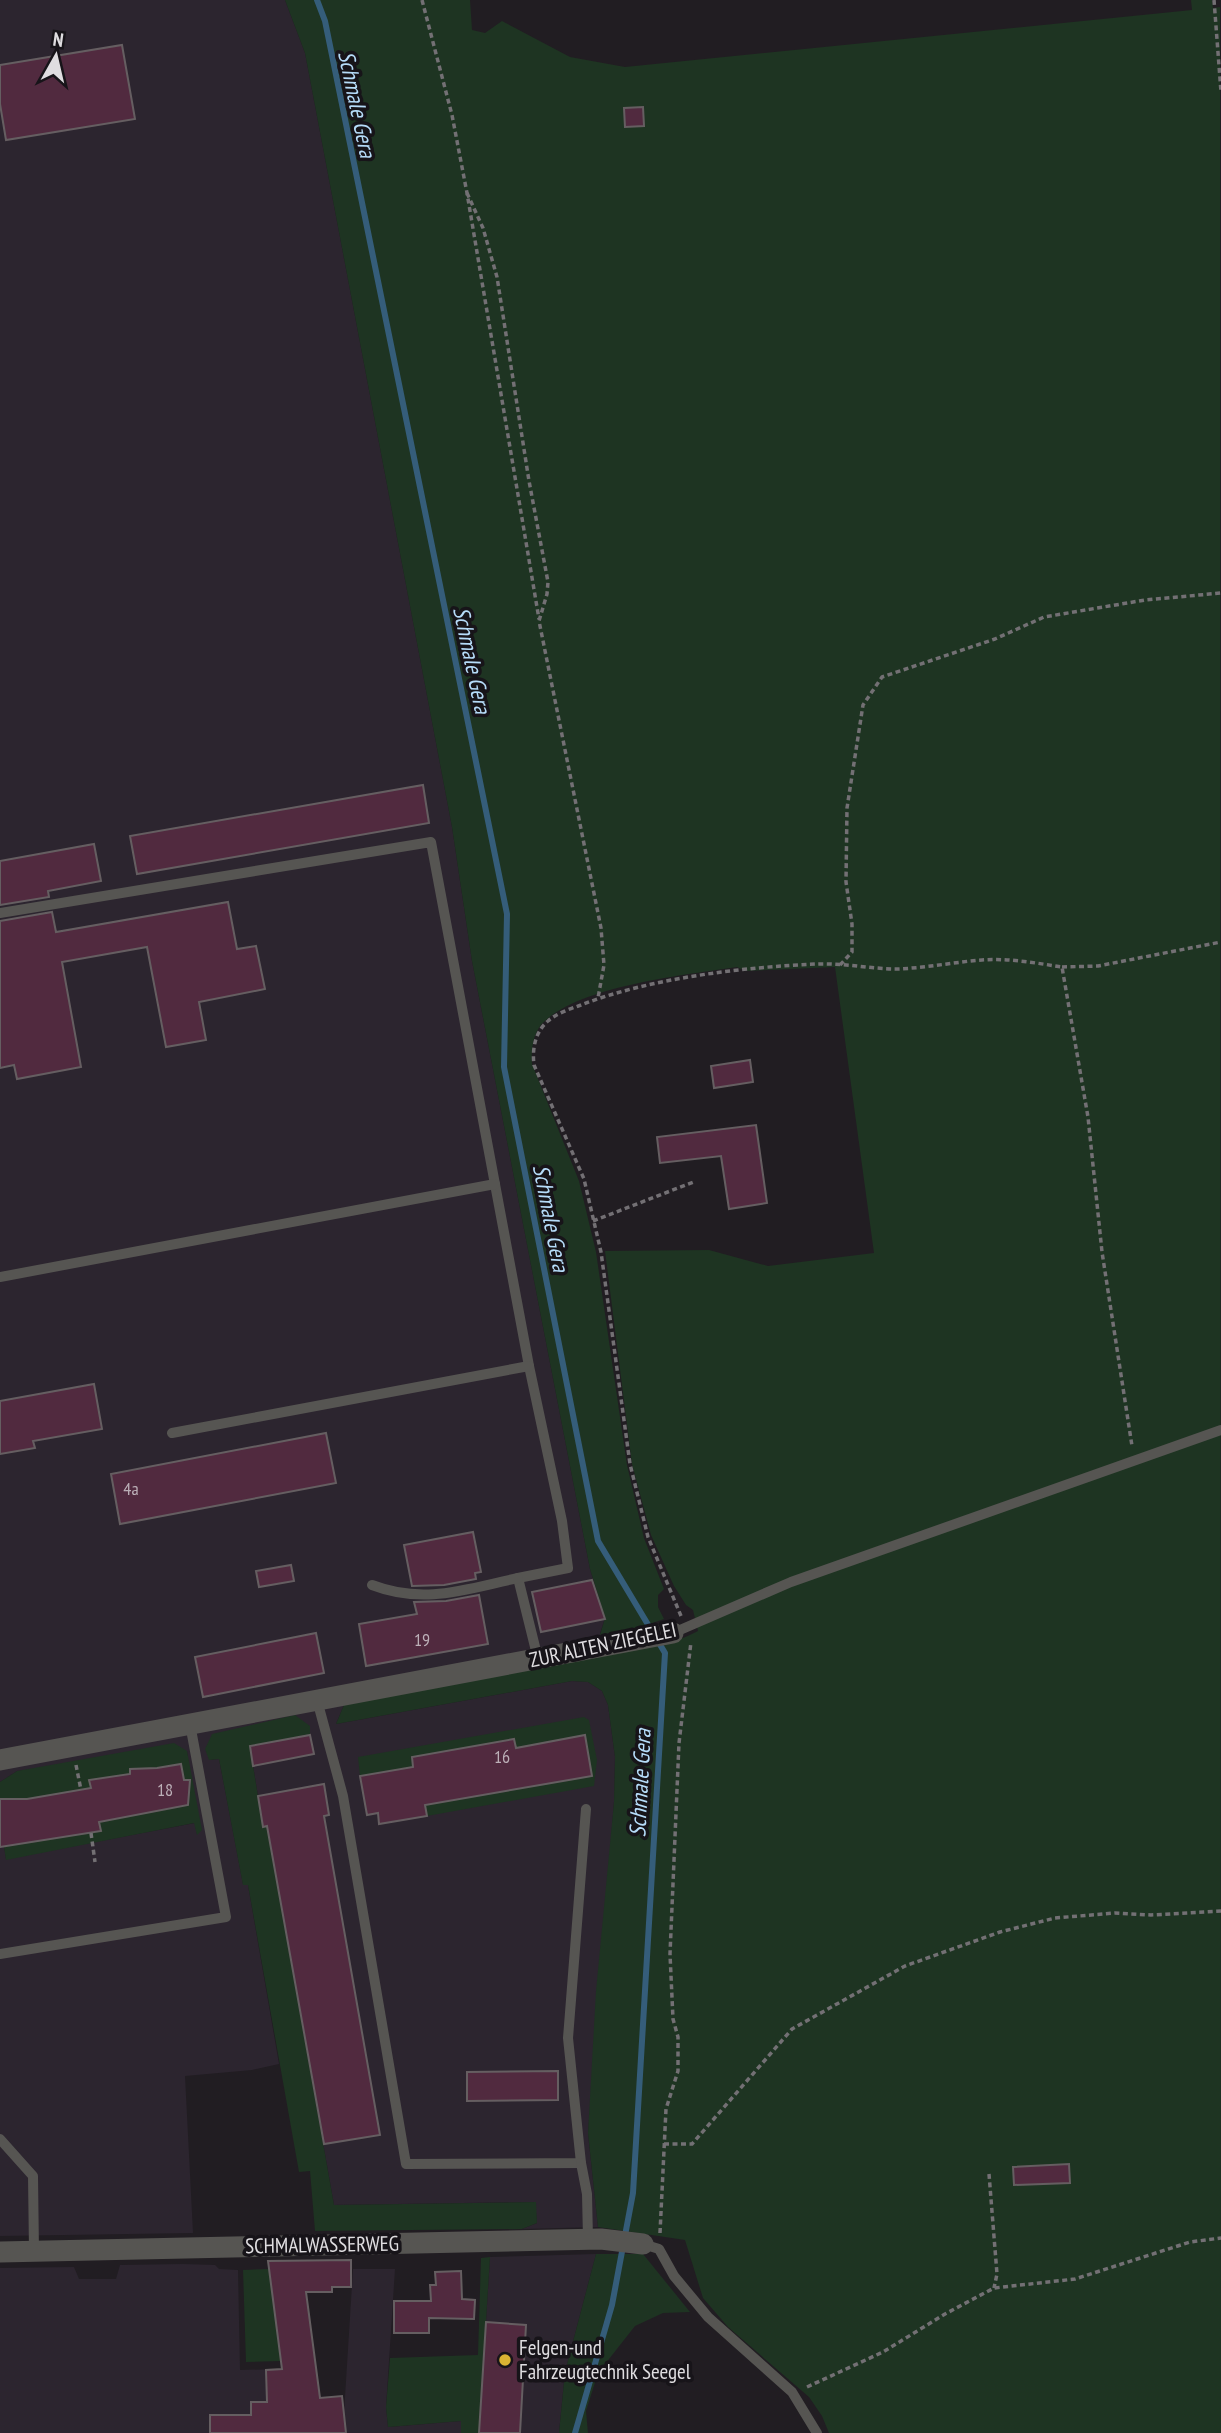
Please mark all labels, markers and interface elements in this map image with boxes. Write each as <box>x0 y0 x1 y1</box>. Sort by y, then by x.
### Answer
north arrow <box>21 21 91 91</box>
text: N <box>52 27 65 52</box>
water label: Schmale Gera <box>332 48 383 162</box>
water label: Schmale Gera <box>447 604 498 718</box>
water label: Schmale Gera <box>527 1162 576 1276</box>
house number: 4a <box>123 1477 139 1500</box>
street label: ZUR ALTEN ZIEGELEI <box>527 1616 679 1673</box>
house number: 19 <box>414 1628 430 1651</box>
water label: Schmale Gera <box>622 1726 657 1838</box>
house number: 16 <box>494 1745 510 1768</box>
house number: 18 <box>157 1778 173 1801</box>
street label: SCHMALWASSERWEG <box>245 2230 399 2259</box>
place label: Felgen-und Fahrzeugtechnik Seegel <box>519 2334 691 2385</box>
marker: Felgen-und Fahrzeugtechnik Seegel <box>497 2352 513 2368</box>

